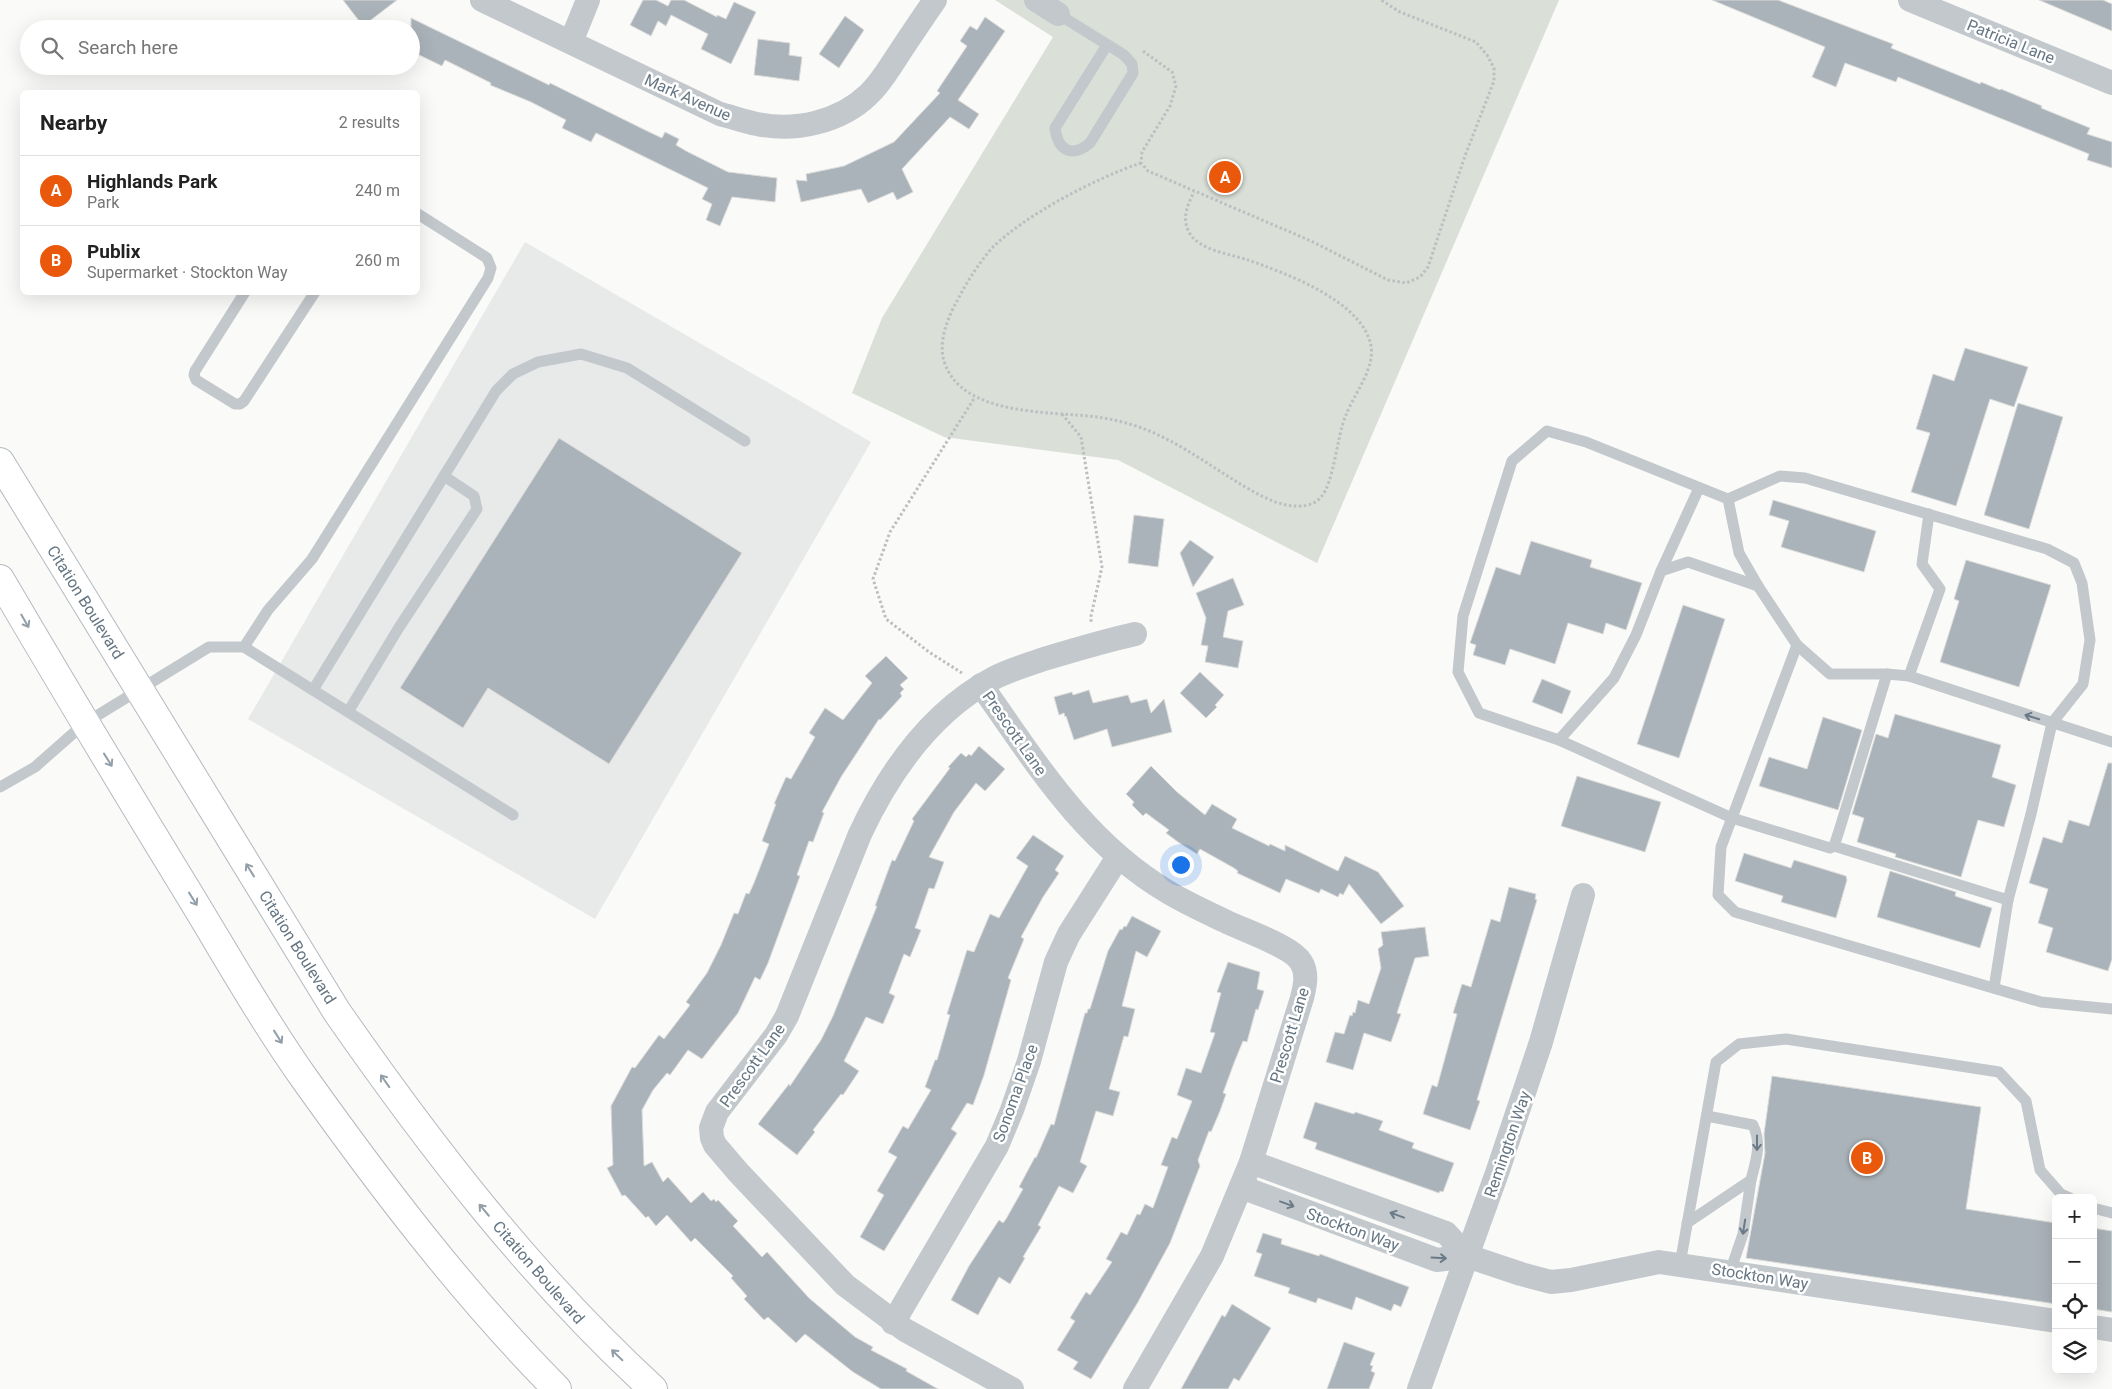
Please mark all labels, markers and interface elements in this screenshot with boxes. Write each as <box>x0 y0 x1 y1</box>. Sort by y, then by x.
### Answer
street label: Patricia Lane <box>1964 15 2057 68</box>
search box <box>20 20 420 75</box>
icon: search <box>38 34 66 62</box>
text: Search here <box>78 36 178 59</box>
street label: Mark Avenue <box>642 70 734 125</box>
text: Nearby <box>40 111 107 135</box>
text: 2 results <box>339 113 400 132</box>
pin: A <box>1209 158 1241 196</box>
text: Highlands Park <box>87 170 217 193</box>
text: A <box>51 181 61 200</box>
text: 240 m <box>355 181 400 200</box>
text: Park <box>87 193 119 212</box>
text: Publix <box>87 240 140 263</box>
text: B <box>51 251 61 270</box>
text: 260 m <box>355 251 400 270</box>
text: Supermarket · Stockton Way <box>87 263 287 282</box>
street label: Citation Boulevard <box>43 542 128 662</box>
one-way arrow <box>20 613 30 627</box>
street label: Prescott Lane <box>979 687 1051 779</box>
one-way arrow <box>2025 711 2041 721</box>
one-way arrow <box>103 753 113 767</box>
your location <box>1168 852 1194 878</box>
one-way arrow <box>245 864 255 878</box>
street label: Citation Boulevard <box>255 887 340 1007</box>
one-way arrow <box>188 891 198 905</box>
street label: Prescott Lane <box>1266 985 1313 1085</box>
street label: Prescott Lane <box>716 1020 789 1111</box>
one-way arrow <box>273 1030 283 1044</box>
street label: Sonoma Place <box>989 1042 1042 1145</box>
one-way arrow <box>380 1074 390 1088</box>
street label: Remington Way <box>1480 1088 1535 1200</box>
one-way arrow <box>1752 1134 1762 1150</box>
pin: B <box>1851 1139 1883 1177</box>
map controls <box>2052 1194 2097 1374</box>
button: + <box>2052 1194 2097 1239</box>
one-way arrow <box>1279 1200 1294 1209</box>
one-way arrow <box>479 1203 490 1216</box>
street label: Stockton Way <box>1304 1204 1402 1255</box>
one-way arrow <box>1389 1210 1405 1219</box>
street label: Citation Boulevard <box>489 1217 588 1328</box>
one-way arrow <box>1739 1218 1749 1234</box>
button: − <box>2052 1239 2097 1284</box>
one-way arrow <box>1431 1253 1447 1263</box>
street label: Stockton Way <box>1710 1260 1810 1294</box>
button: locate <box>2052 1284 2097 1329</box>
button: layers <box>2052 1329 2097 1374</box>
one-way arrow <box>611 1349 623 1362</box>

